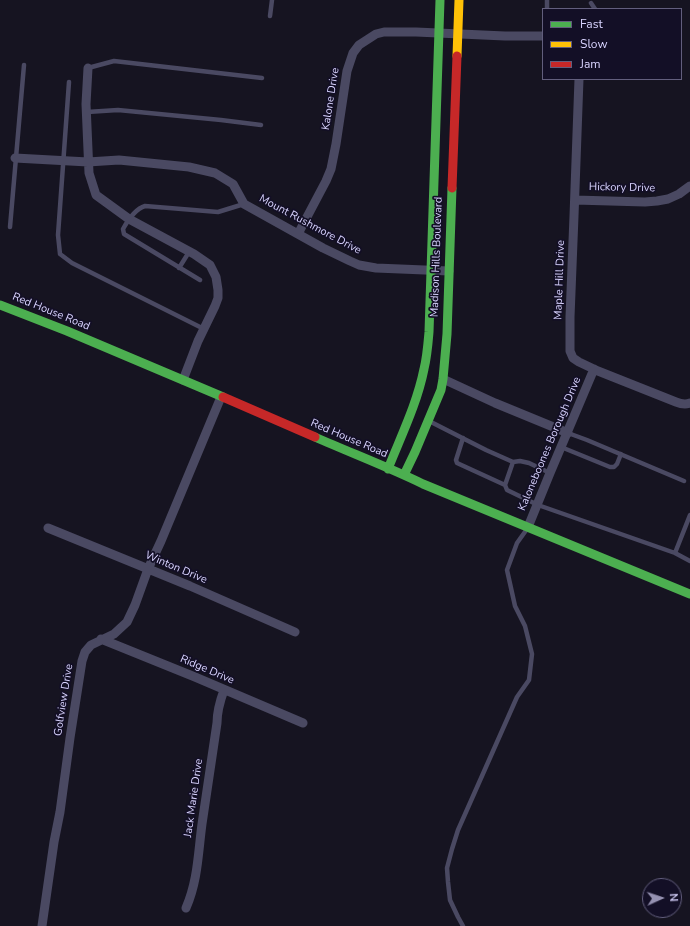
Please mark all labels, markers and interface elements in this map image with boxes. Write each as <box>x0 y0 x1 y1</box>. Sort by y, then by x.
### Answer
legend <box>542 8 682 80</box>
text: Fast <box>580 16 603 32</box>
text: Slow <box>580 36 608 52</box>
text: Jam <box>580 56 601 72</box>
street label: Kalone Drive <box>320 67 342 131</box>
street label: Hickory Drive <box>589 181 655 195</box>
street label: Mount Rushmore Drive <box>257 192 363 258</box>
street label: Madison Hills Boulevard <box>428 197 446 317</box>
street label: Maple Hill Drive <box>552 240 568 320</box>
street label: Red House Road <box>10 290 92 334</box>
street label: Kaloneboones Borough Drive <box>516 375 584 513</box>
street label: Red House Road <box>308 417 390 461</box>
street label: Winton Drive <box>143 549 209 587</box>
street label: Ridge Drive <box>178 653 236 687</box>
street label: Golfview Drive <box>52 663 76 737</box>
street label: Jack Marie Drive <box>182 758 206 838</box>
north arrow <box>642 878 682 918</box>
text: N <box>666 893 681 902</box>

